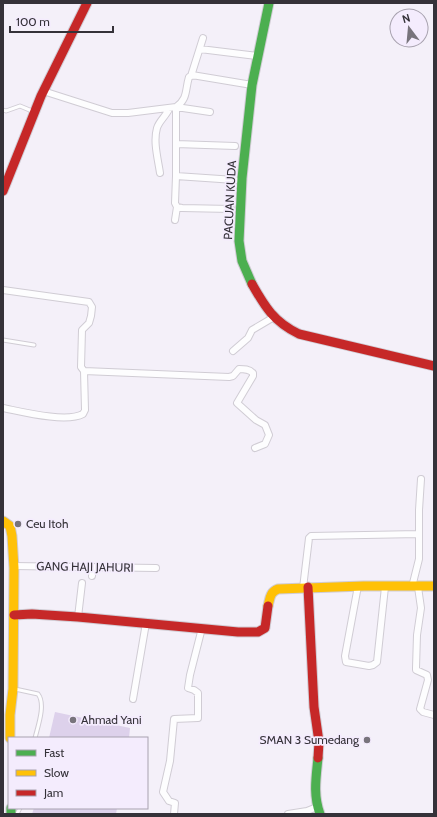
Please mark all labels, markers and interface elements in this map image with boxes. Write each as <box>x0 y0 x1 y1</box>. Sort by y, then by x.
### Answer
scale bar <box>10 8 113 34</box>
north arrow <box>389 8 429 48</box>
text: N <box>401 11 412 26</box>
text: 100 m <box>16 14 50 29</box>
street label: PACUAN KUDA <box>220 159 239 240</box>
place label: Ceu Itoh <box>26 516 68 531</box>
marker: Ceu Itoh <box>13 519 23 529</box>
street label: GANG HAJI JAHURI <box>36 558 134 575</box>
place label: Ahmad Yani <box>81 712 142 727</box>
marker: Ahmad Yani <box>68 715 78 725</box>
place label: SMAN 3 Sumedang <box>260 732 360 747</box>
marker: SMAN 3 Sumedang <box>362 735 372 745</box>
legend <box>8 737 148 809</box>
text: Fast <box>44 745 64 760</box>
text: Slow <box>44 765 69 780</box>
text: Jam <box>43 785 63 800</box>

